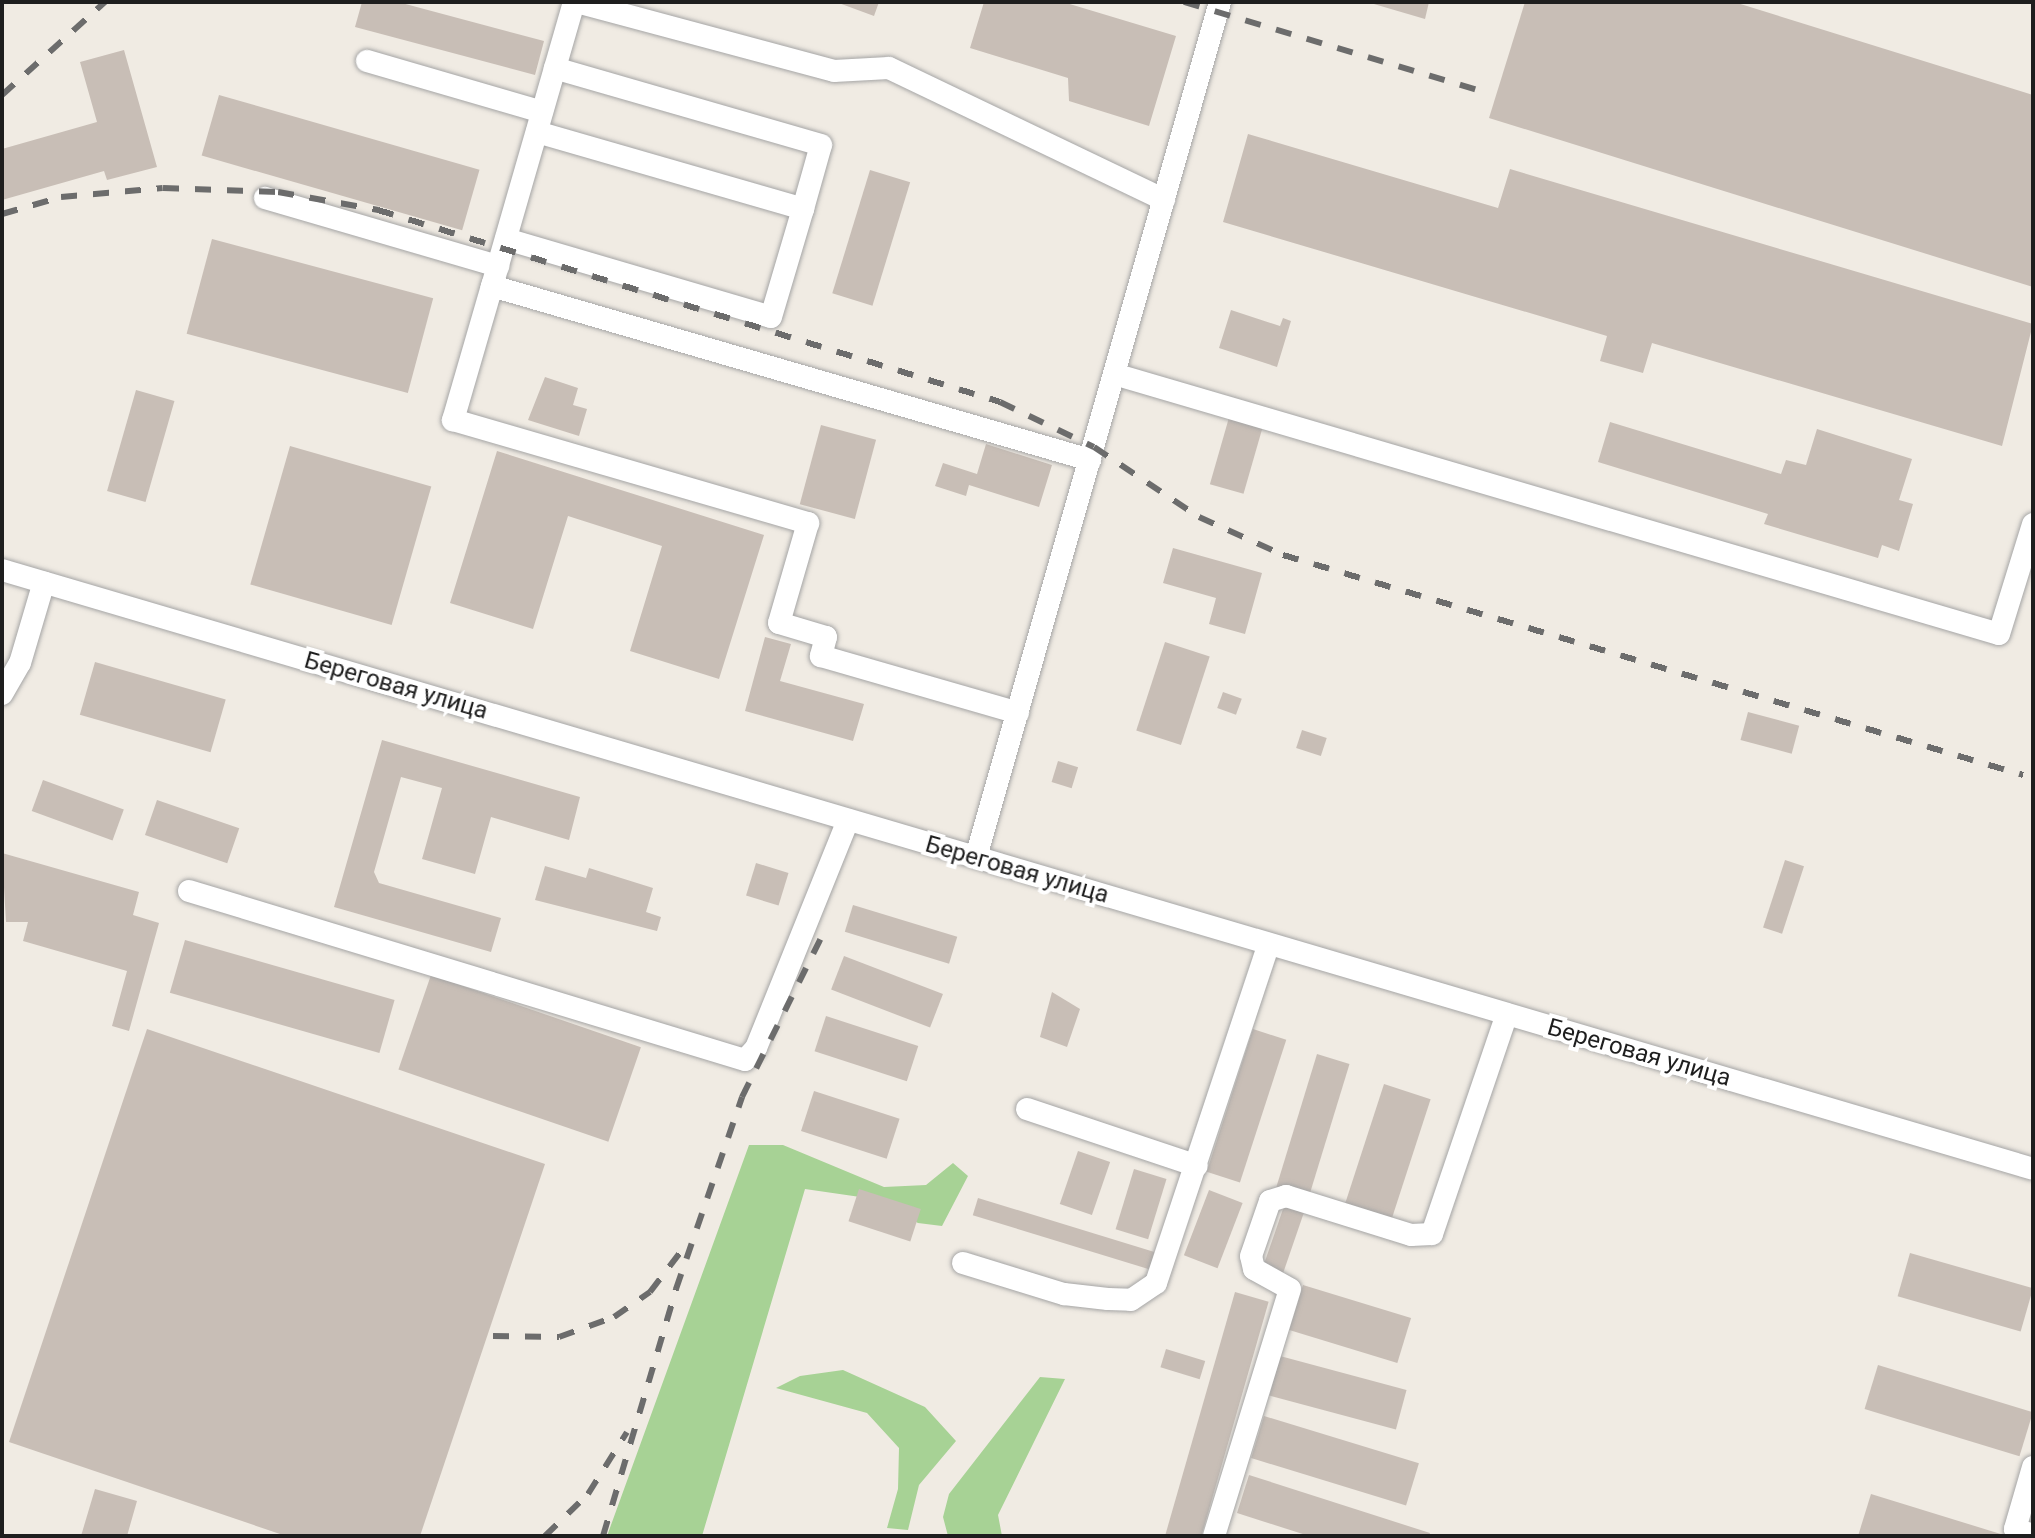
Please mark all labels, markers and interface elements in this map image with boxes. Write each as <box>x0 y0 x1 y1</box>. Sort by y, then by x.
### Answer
street label: Береговая улица <box>301 646 491 726</box>
street label: Береговая улица <box>922 830 1112 910</box>
street label: Береговая улица <box>1544 1013 1734 1093</box>

